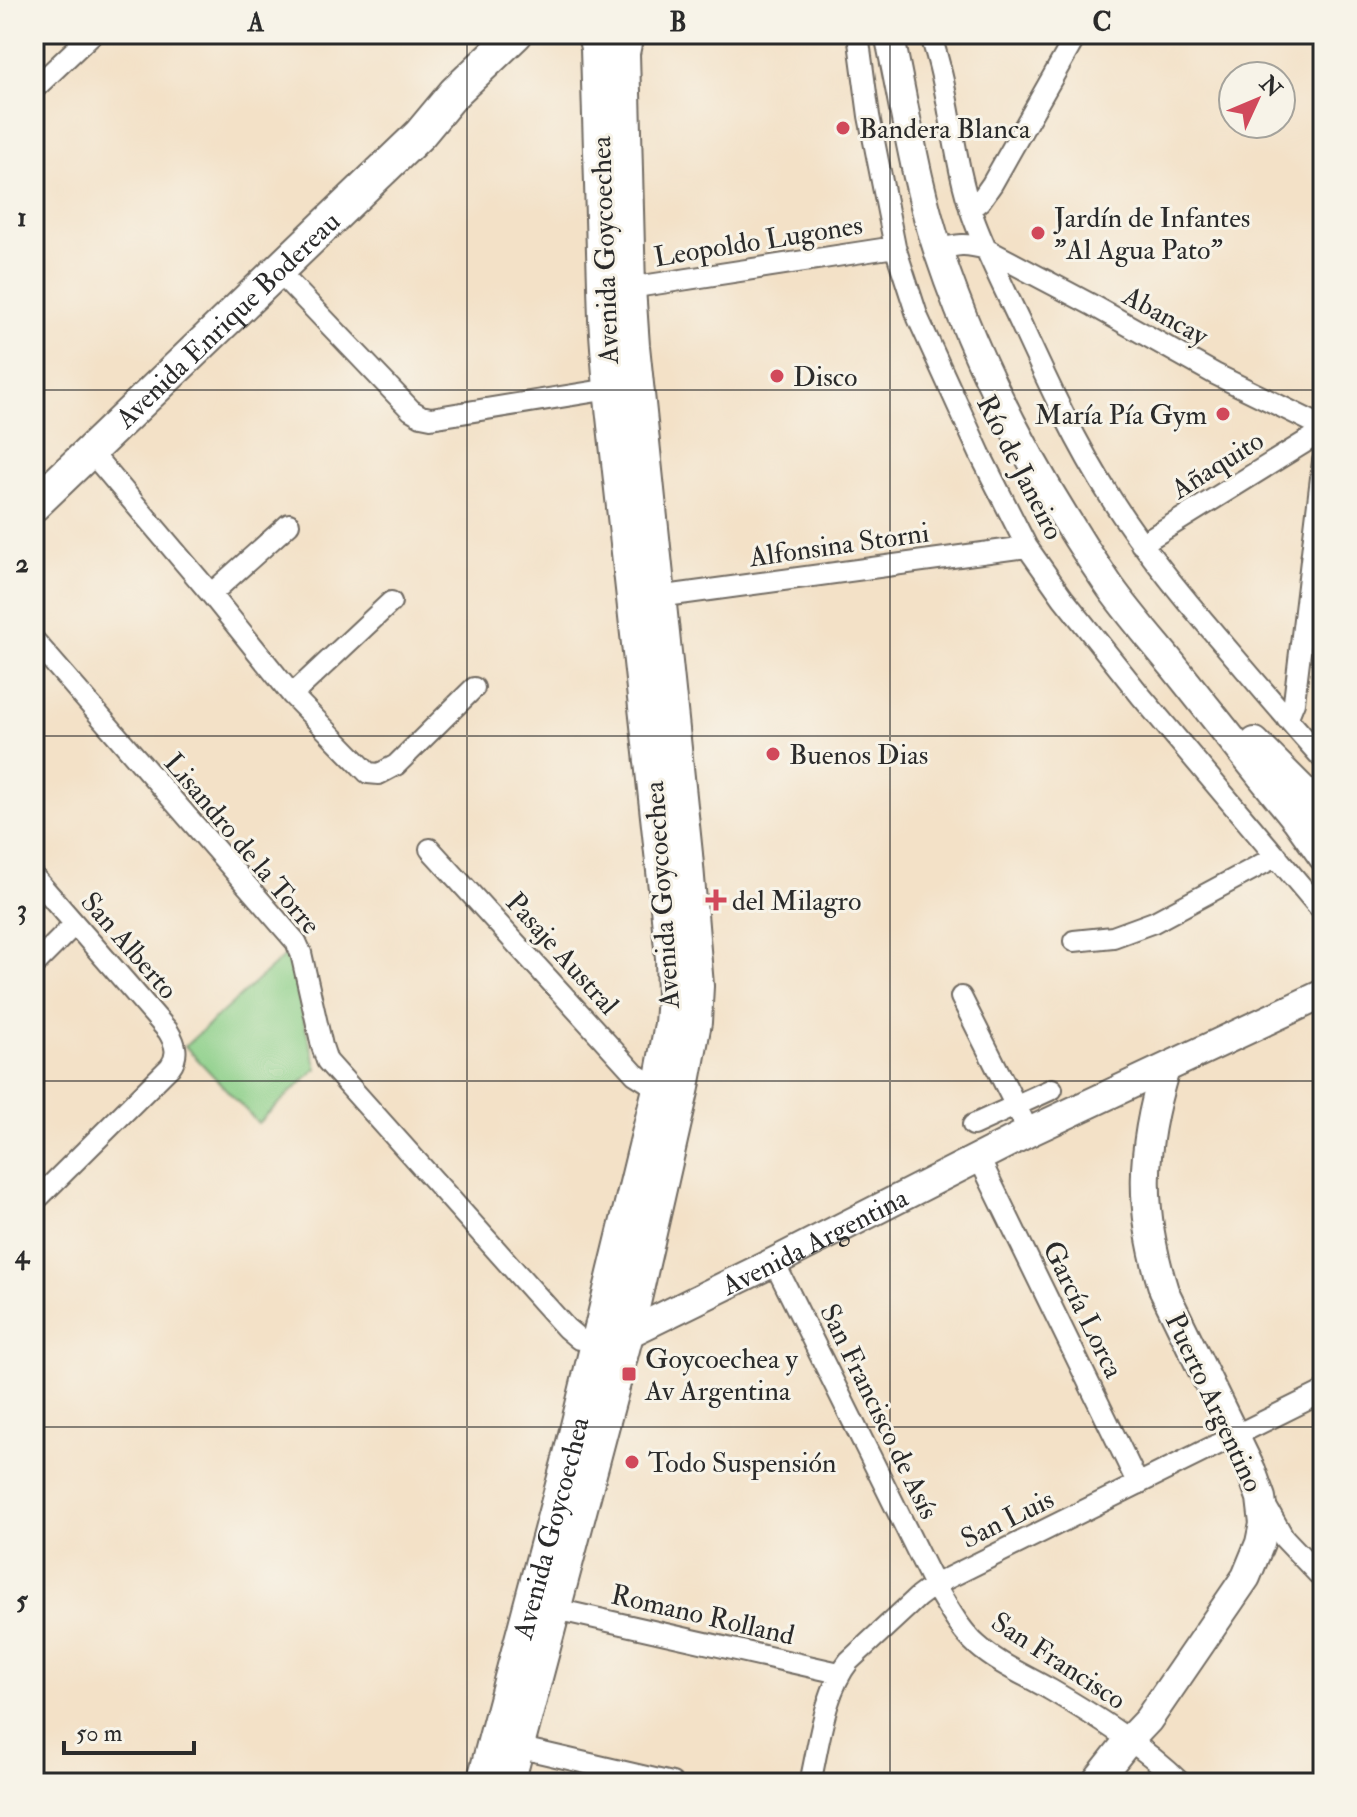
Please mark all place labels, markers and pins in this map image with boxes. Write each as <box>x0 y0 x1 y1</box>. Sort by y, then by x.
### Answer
place label: Bandera Blanca <box>859 112 1031 147</box>
marker: Bandera Blanca <box>834 119 852 137</box>
place label: Jardín de Infantes "Al Agua Pato" <box>1053 201 1250 268</box>
marker: Jardín de Infantes "Al Agua Pato" <box>1029 224 1047 242</box>
place label: Disco <box>793 360 858 395</box>
marker: Disco <box>768 367 786 385</box>
place label: María Pía Gym <box>1035 398 1207 433</box>
marker: María Pía Gym <box>1214 405 1232 423</box>
place label: Buenos Dias <box>789 738 928 773</box>
marker: Buenos Dias <box>764 745 782 763</box>
place label: del Milagro <box>732 884 861 919</box>
marker: del Milagro <box>707 891 725 909</box>
place label: Goycoechea y Av Argentina <box>644 1342 798 1409</box>
marker: Goycoechea y Av Argentina <box>620 1365 638 1383</box>
place label: Todo Suspensión <box>648 1446 836 1481</box>
marker: Todo Suspensión <box>623 1453 641 1471</box>

